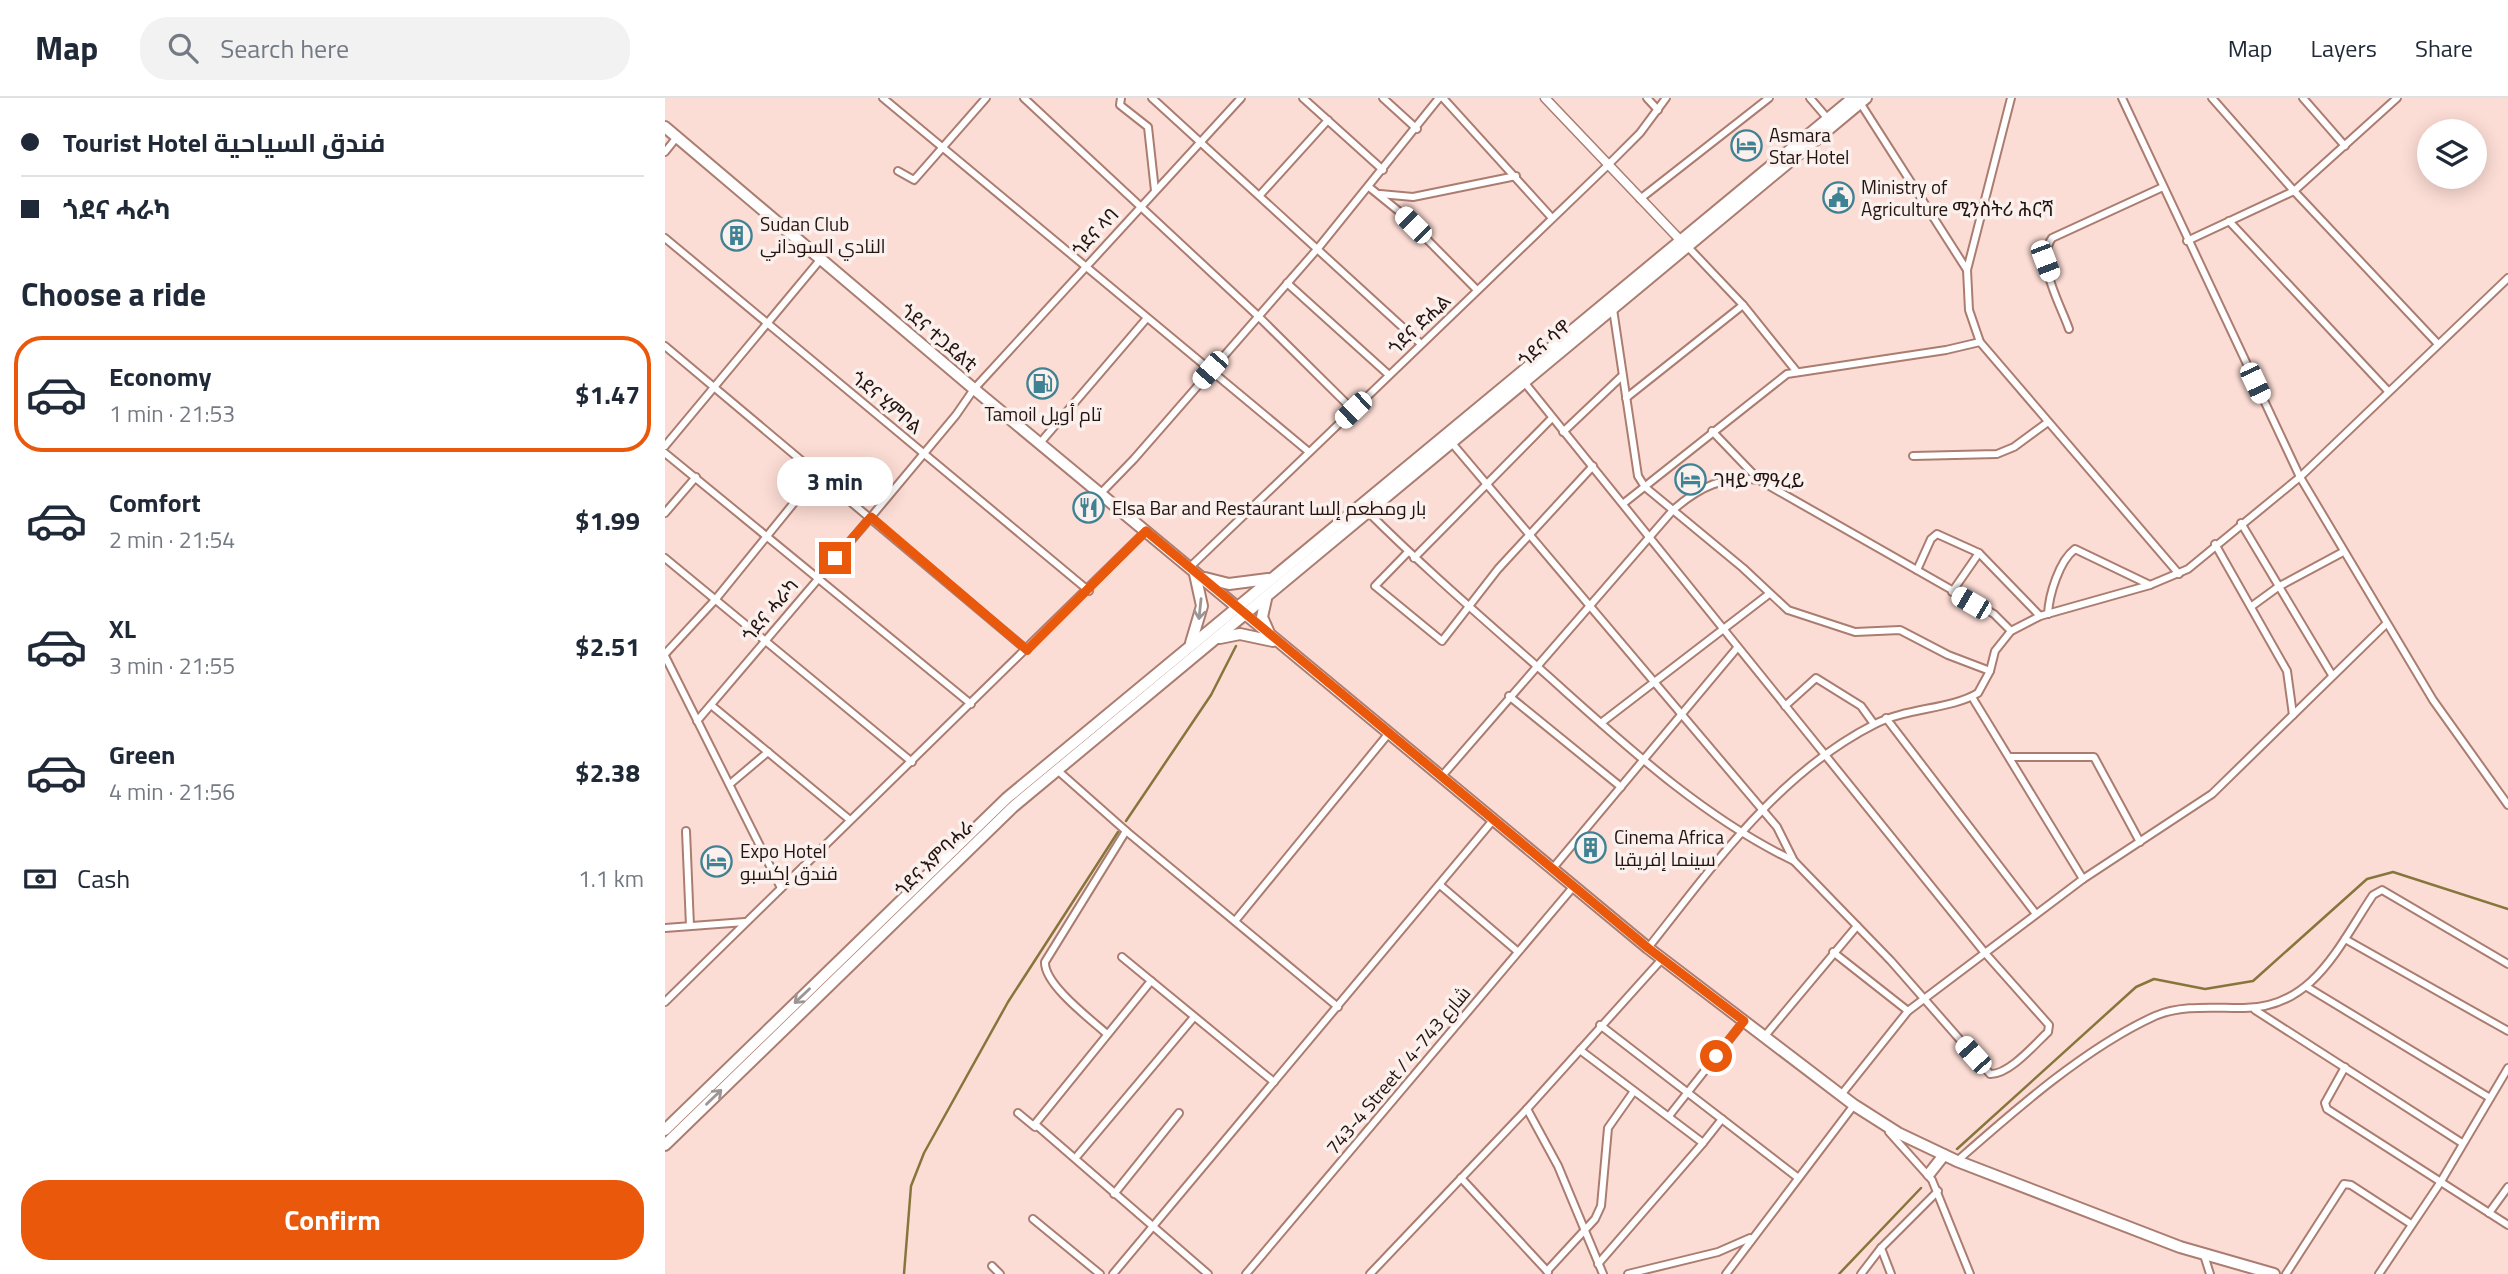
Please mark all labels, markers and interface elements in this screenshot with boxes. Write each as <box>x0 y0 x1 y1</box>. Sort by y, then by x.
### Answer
search box <box>140 17 630 80</box>
text: Map <box>35 23 98 73</box>
icon: search <box>164 29 202 67</box>
text: Search here <box>220 29 349 68</box>
text: Map <box>2228 30 2273 66</box>
text: Layers <box>2311 30 2377 66</box>
text: Share <box>2415 30 2473 66</box>
map controls <box>2417 119 2487 189</box>
button: layers <box>2417 119 2487 189</box>
place label: Asmara Star Hotel <box>1769 120 1849 171</box>
text: Tourist Hotel فندق السياحية <box>63 123 385 162</box>
hotel icon: Asmara Star Hotel <box>1729 129 1763 163</box>
place label: Ministry of Agriculture ሚንስትሪ ሕርሻ <box>1861 172 2053 223</box>
public building icon: Ministry of Agriculture ሚንስትሪ ሕርሻ <box>1821 181 1855 215</box>
text: ጎደና ሓራካ <box>63 190 171 229</box>
street label: ጎደና ላባ <box>1064 201 1125 263</box>
car <box>1391 203 1436 247</box>
place label: Sudan Club النادي السوداني <box>760 209 886 261</box>
building icon: Sudan Club النادي السوداني <box>720 218 754 252</box>
car <box>2028 238 2063 284</box>
text: Choose a ride <box>21 270 206 318</box>
street label: ጎደና ድሒል <box>1381 286 1457 361</box>
street label: ጎደና ተጋደልቲ <box>894 296 985 378</box>
street label: ጎደና ሳዋ <box>1511 312 1576 373</box>
car <box>1189 347 1232 393</box>
text: Economy <box>109 357 211 396</box>
car <box>2237 360 2274 406</box>
icon: car <box>25 363 88 426</box>
street label: ጎደና ሂምቦል <box>845 363 930 440</box>
fuel station icon: Tamoil تام أويل <box>1026 366 1060 400</box>
text: $1.47 <box>575 375 640 414</box>
car <box>1331 388 1376 432</box>
text: 1 min · 21:53 <box>109 396 235 431</box>
place label: Tamoil تام أويل <box>984 399 1102 428</box>
callout: 3 min <box>777 456 893 505</box>
hotel icon: ገዛይ ማዓረይ <box>1674 463 1708 497</box>
text: 3 min <box>807 464 863 499</box>
place label: ገዛይ ማዓረይ <box>1714 465 1804 494</box>
text: Comfort <box>109 483 201 522</box>
icon: car <box>25 489 88 552</box>
restaurant icon: Elsa Bar and Restaurant بار ومطعم إلسا <box>1072 491 1106 525</box>
place label: Elsa Bar and Restaurant بار ومطعم إلسا <box>1112 493 1426 522</box>
text: $1.99 <box>575 501 640 540</box>
text: 2 min · 21:54 <box>109 522 235 557</box>
route end <box>819 542 851 574</box>
street label: ጎደና ሓራካ <box>734 572 805 648</box>
car <box>1948 583 1995 623</box>
one-way arrow <box>1193 597 1206 620</box>
text: XL <box>109 609 136 648</box>
icon: car <box>25 615 88 678</box>
text: $2.51 <box>575 627 640 666</box>
text: 3 min · 21:55 <box>109 648 235 683</box>
text: Green <box>109 735 175 774</box>
icon: car <box>25 741 88 804</box>
text: $2.38 <box>575 753 640 792</box>
text: 4 min · 21:56 <box>109 774 235 809</box>
street label: ጎደና እምባሓራ <box>887 812 980 903</box>
place label: Cinema Africa سينما إفريقيا <box>1614 822 1724 873</box>
building icon: Cinema Africa سينما إفريقيا <box>1574 831 1608 865</box>
place label: Expo Hotel فندق إكسبو <box>740 836 838 887</box>
hotel icon: Expo Hotel فندق إكسبو <box>700 845 734 879</box>
text: Cash <box>77 859 130 898</box>
icon: cash <box>21 860 59 898</box>
text: 1.1 km <box>578 861 644 896</box>
street label: 743-4 Street / شارع 743-4 <box>1318 979 1477 1160</box>
one-way arrow <box>794 988 811 1005</box>
car <box>1952 1032 1995 1078</box>
route start <box>1700 1040 1732 1072</box>
one-way arrow <box>705 1089 722 1106</box>
button: Confirm <box>21 1180 644 1260</box>

